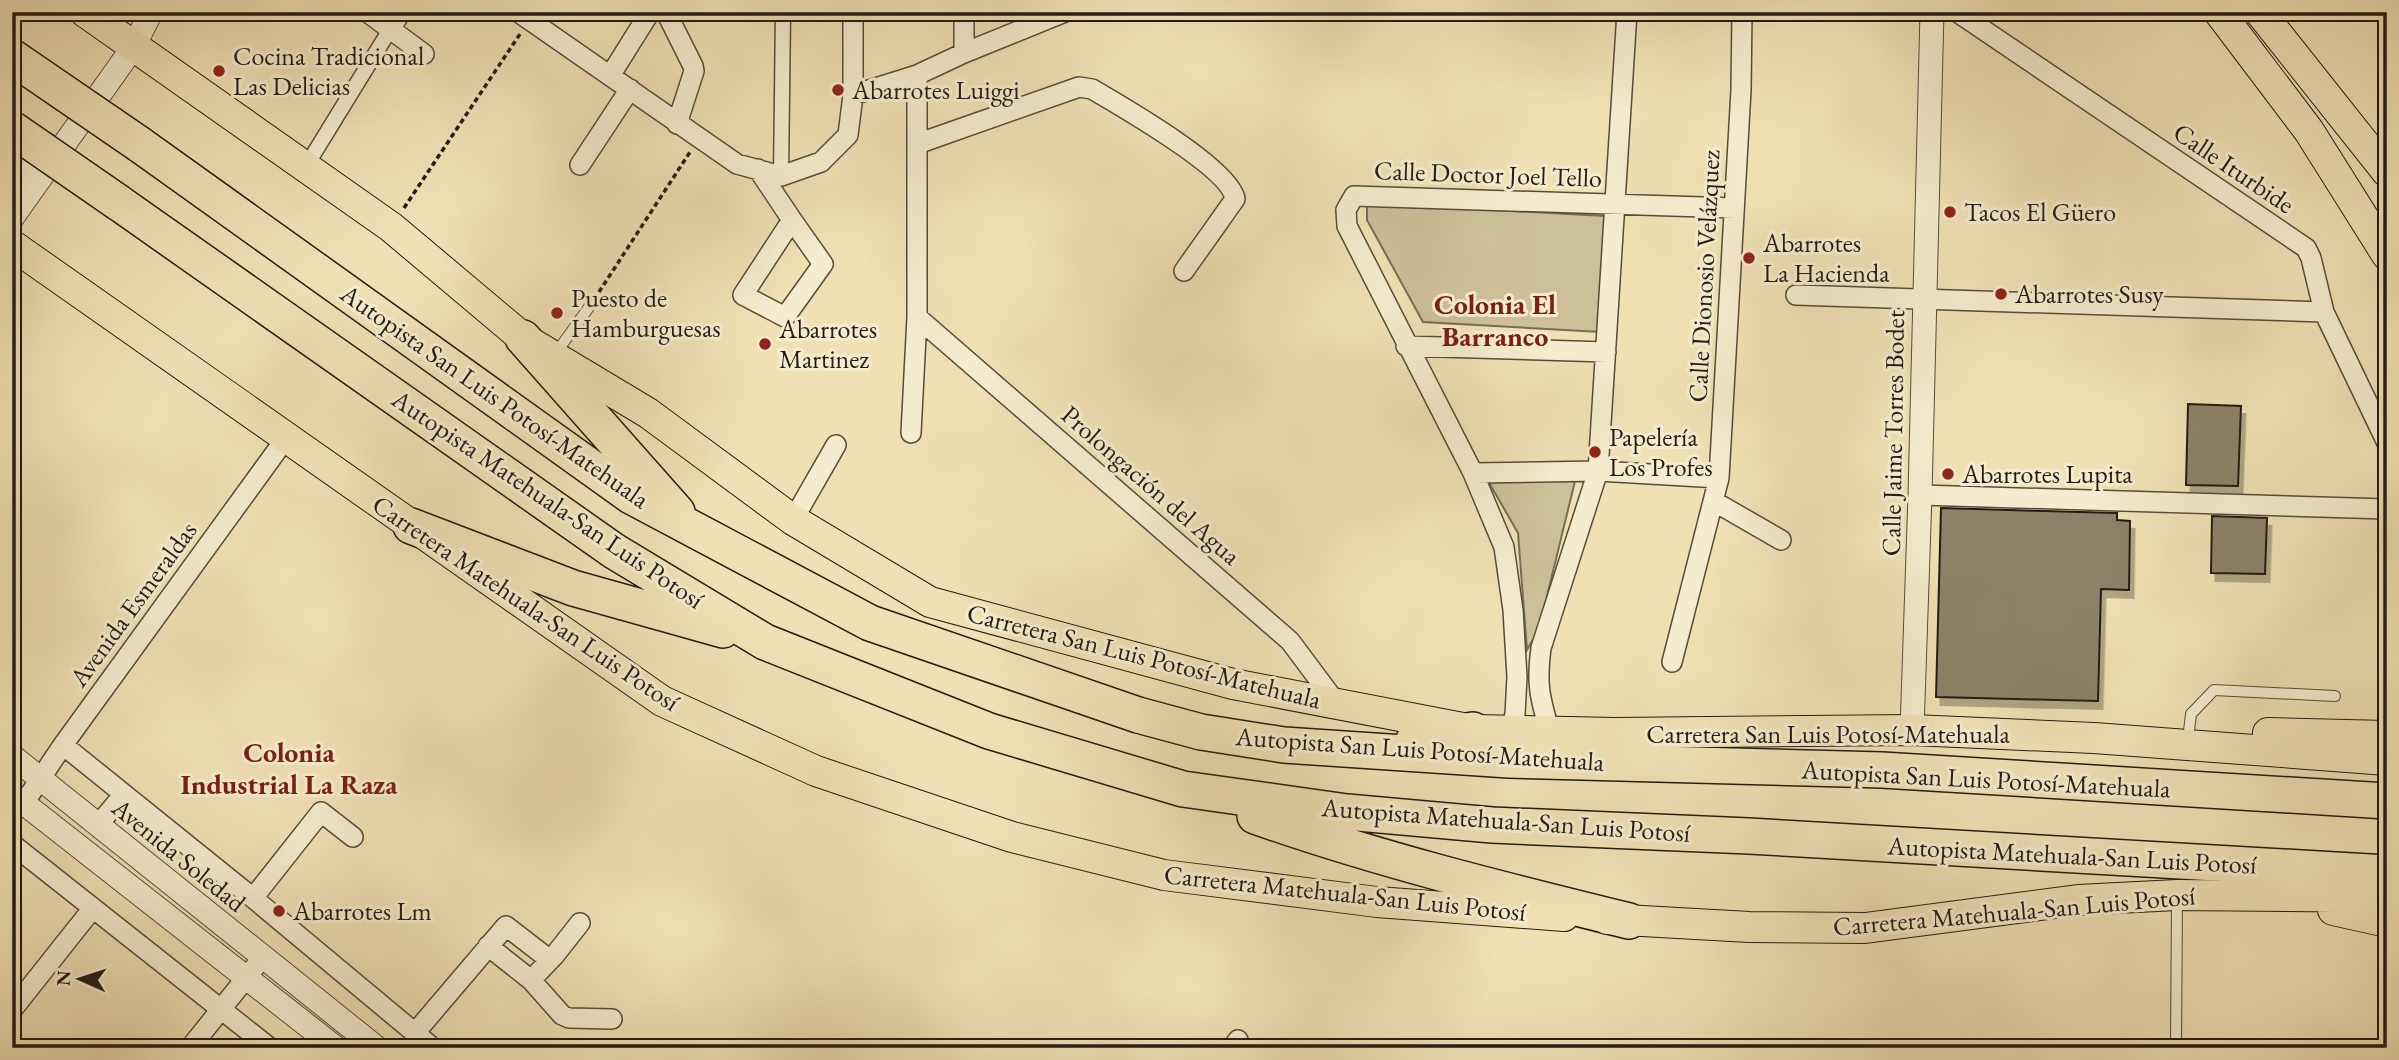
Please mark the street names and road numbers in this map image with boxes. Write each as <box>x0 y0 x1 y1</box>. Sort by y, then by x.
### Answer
street label: Calle Iturbide <box>2167 115 2301 221</box>
street label: Calle Dionosio Velázquez <box>1680 149 1728 403</box>
street label: Calle Doctor Joel Tello <box>1373 153 1603 195</box>
street label: Autopista San Luis Potosí-Matehuala <box>333 276 657 516</box>
street label: Calle Jaime Torres Bodet <box>1874 310 1912 556</box>
street label: Autopista Matehuala-San Luis Potosí <box>384 381 711 617</box>
street label: Prolongación del Agua <box>1054 398 1248 573</box>
street label: Carretera Matehuala-San Luis Potosí <box>366 487 687 719</box>
street label: Avenida Esmeraldas <box>61 515 205 694</box>
street label: Carretera San Luis Potosí-Matehuala <box>963 596 1325 717</box>
street label: Carretera San Luis Potosí-Matehuala <box>1646 717 2010 751</box>
street label: Autopista San Luis Potosí-Matehuala <box>1234 719 1606 779</box>
street label: Autopista San Luis Potosí-Matehuala <box>1800 752 2172 806</box>
street label: Avenida Soledad <box>104 790 254 920</box>
street label: Autopista Matehuala-San Luis Potosí <box>1320 790 1692 850</box>
street label: Autopista Matehuala-San Luis Potosí <box>1886 828 2258 882</box>
street label: Carretera Matehuala-San Luis Potosí <box>1162 857 1528 929</box>
street label: Carretera Matehuala-San Luis Potosí <box>1831 878 2197 944</box>

